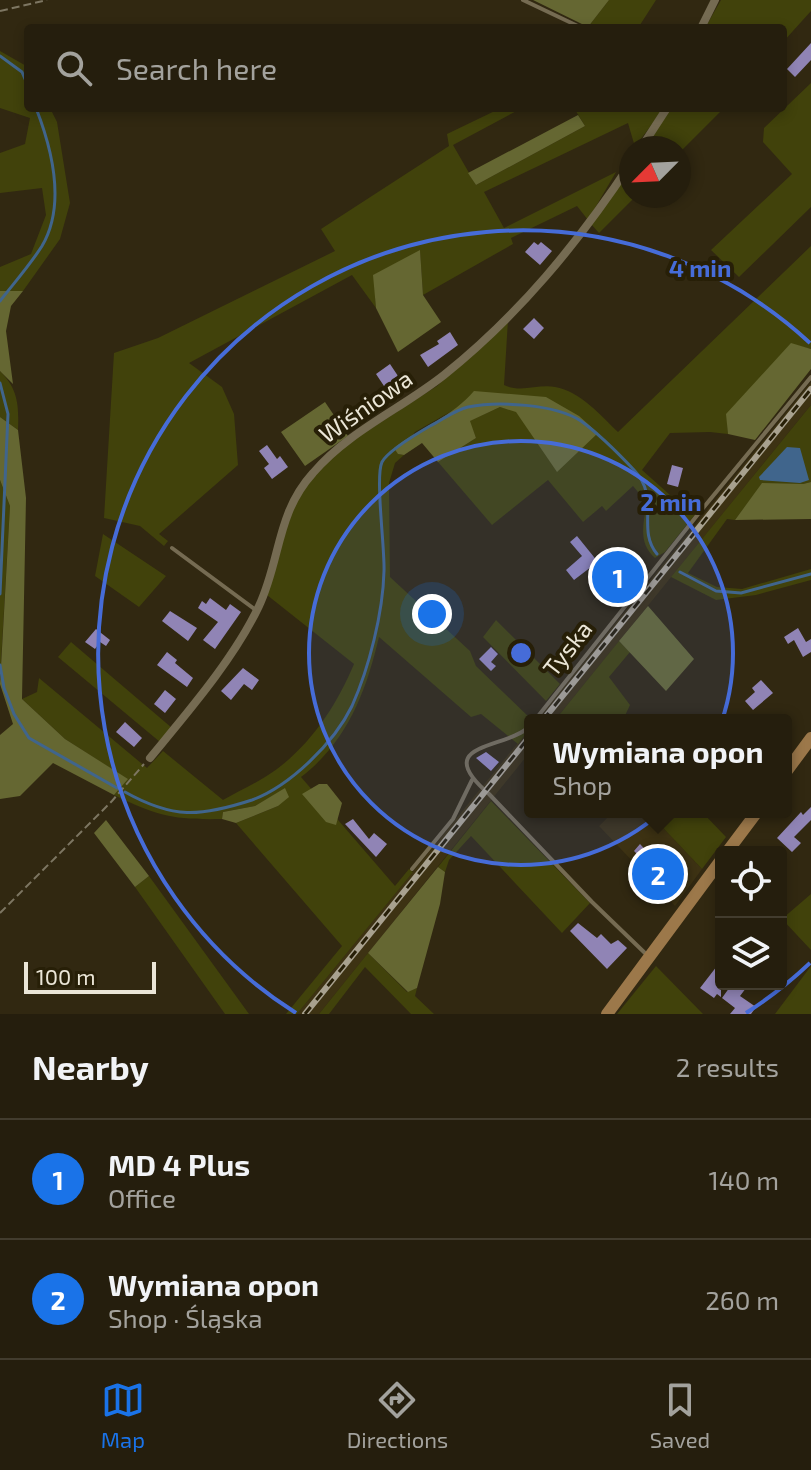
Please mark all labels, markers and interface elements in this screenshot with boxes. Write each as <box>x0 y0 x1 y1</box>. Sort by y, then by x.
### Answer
search box <box>24 24 787 112</box>
icon: search <box>52 46 96 90</box>
text: Search here <box>116 50 277 86</box>
north arrow <box>619 136 691 208</box>
text: 4 min <box>669 253 731 282</box>
street label: Wiśniowa <box>313 363 417 448</box>
text: 2 min <box>640 487 702 516</box>
pin: 1 <box>592 547 644 607</box>
your location <box>412 594 452 634</box>
street label: Tyska <box>536 615 597 682</box>
centre of rings <box>507 639 535 667</box>
popup <box>524 714 792 818</box>
text: Wymiana opon <box>552 733 764 769</box>
text: Shop <box>552 769 612 800</box>
pin: 2 <box>632 844 684 904</box>
map controls <box>715 846 787 990</box>
button: locate <box>715 846 787 918</box>
button: layers <box>715 918 787 990</box>
scale bar <box>24 958 156 994</box>
text: 100 m <box>36 963 95 989</box>
text: Nearby <box>32 1046 149 1087</box>
text: 2 results <box>676 1051 779 1082</box>
text: MD 4 Plus <box>108 1146 250 1182</box>
text: 1 <box>52 1164 64 1195</box>
text: 140 m <box>708 1164 779 1195</box>
text: Office <box>108 1182 176 1213</box>
text: Wymiana opon <box>108 1266 319 1302</box>
text: 2 <box>50 1284 66 1315</box>
text: 260 m <box>705 1284 779 1315</box>
text: Shop · Śląska <box>108 1302 263 1333</box>
tab: Map <box>101 1378 145 1452</box>
tab: Directions <box>347 1378 448 1452</box>
tab: Saved <box>650 1378 710 1452</box>

